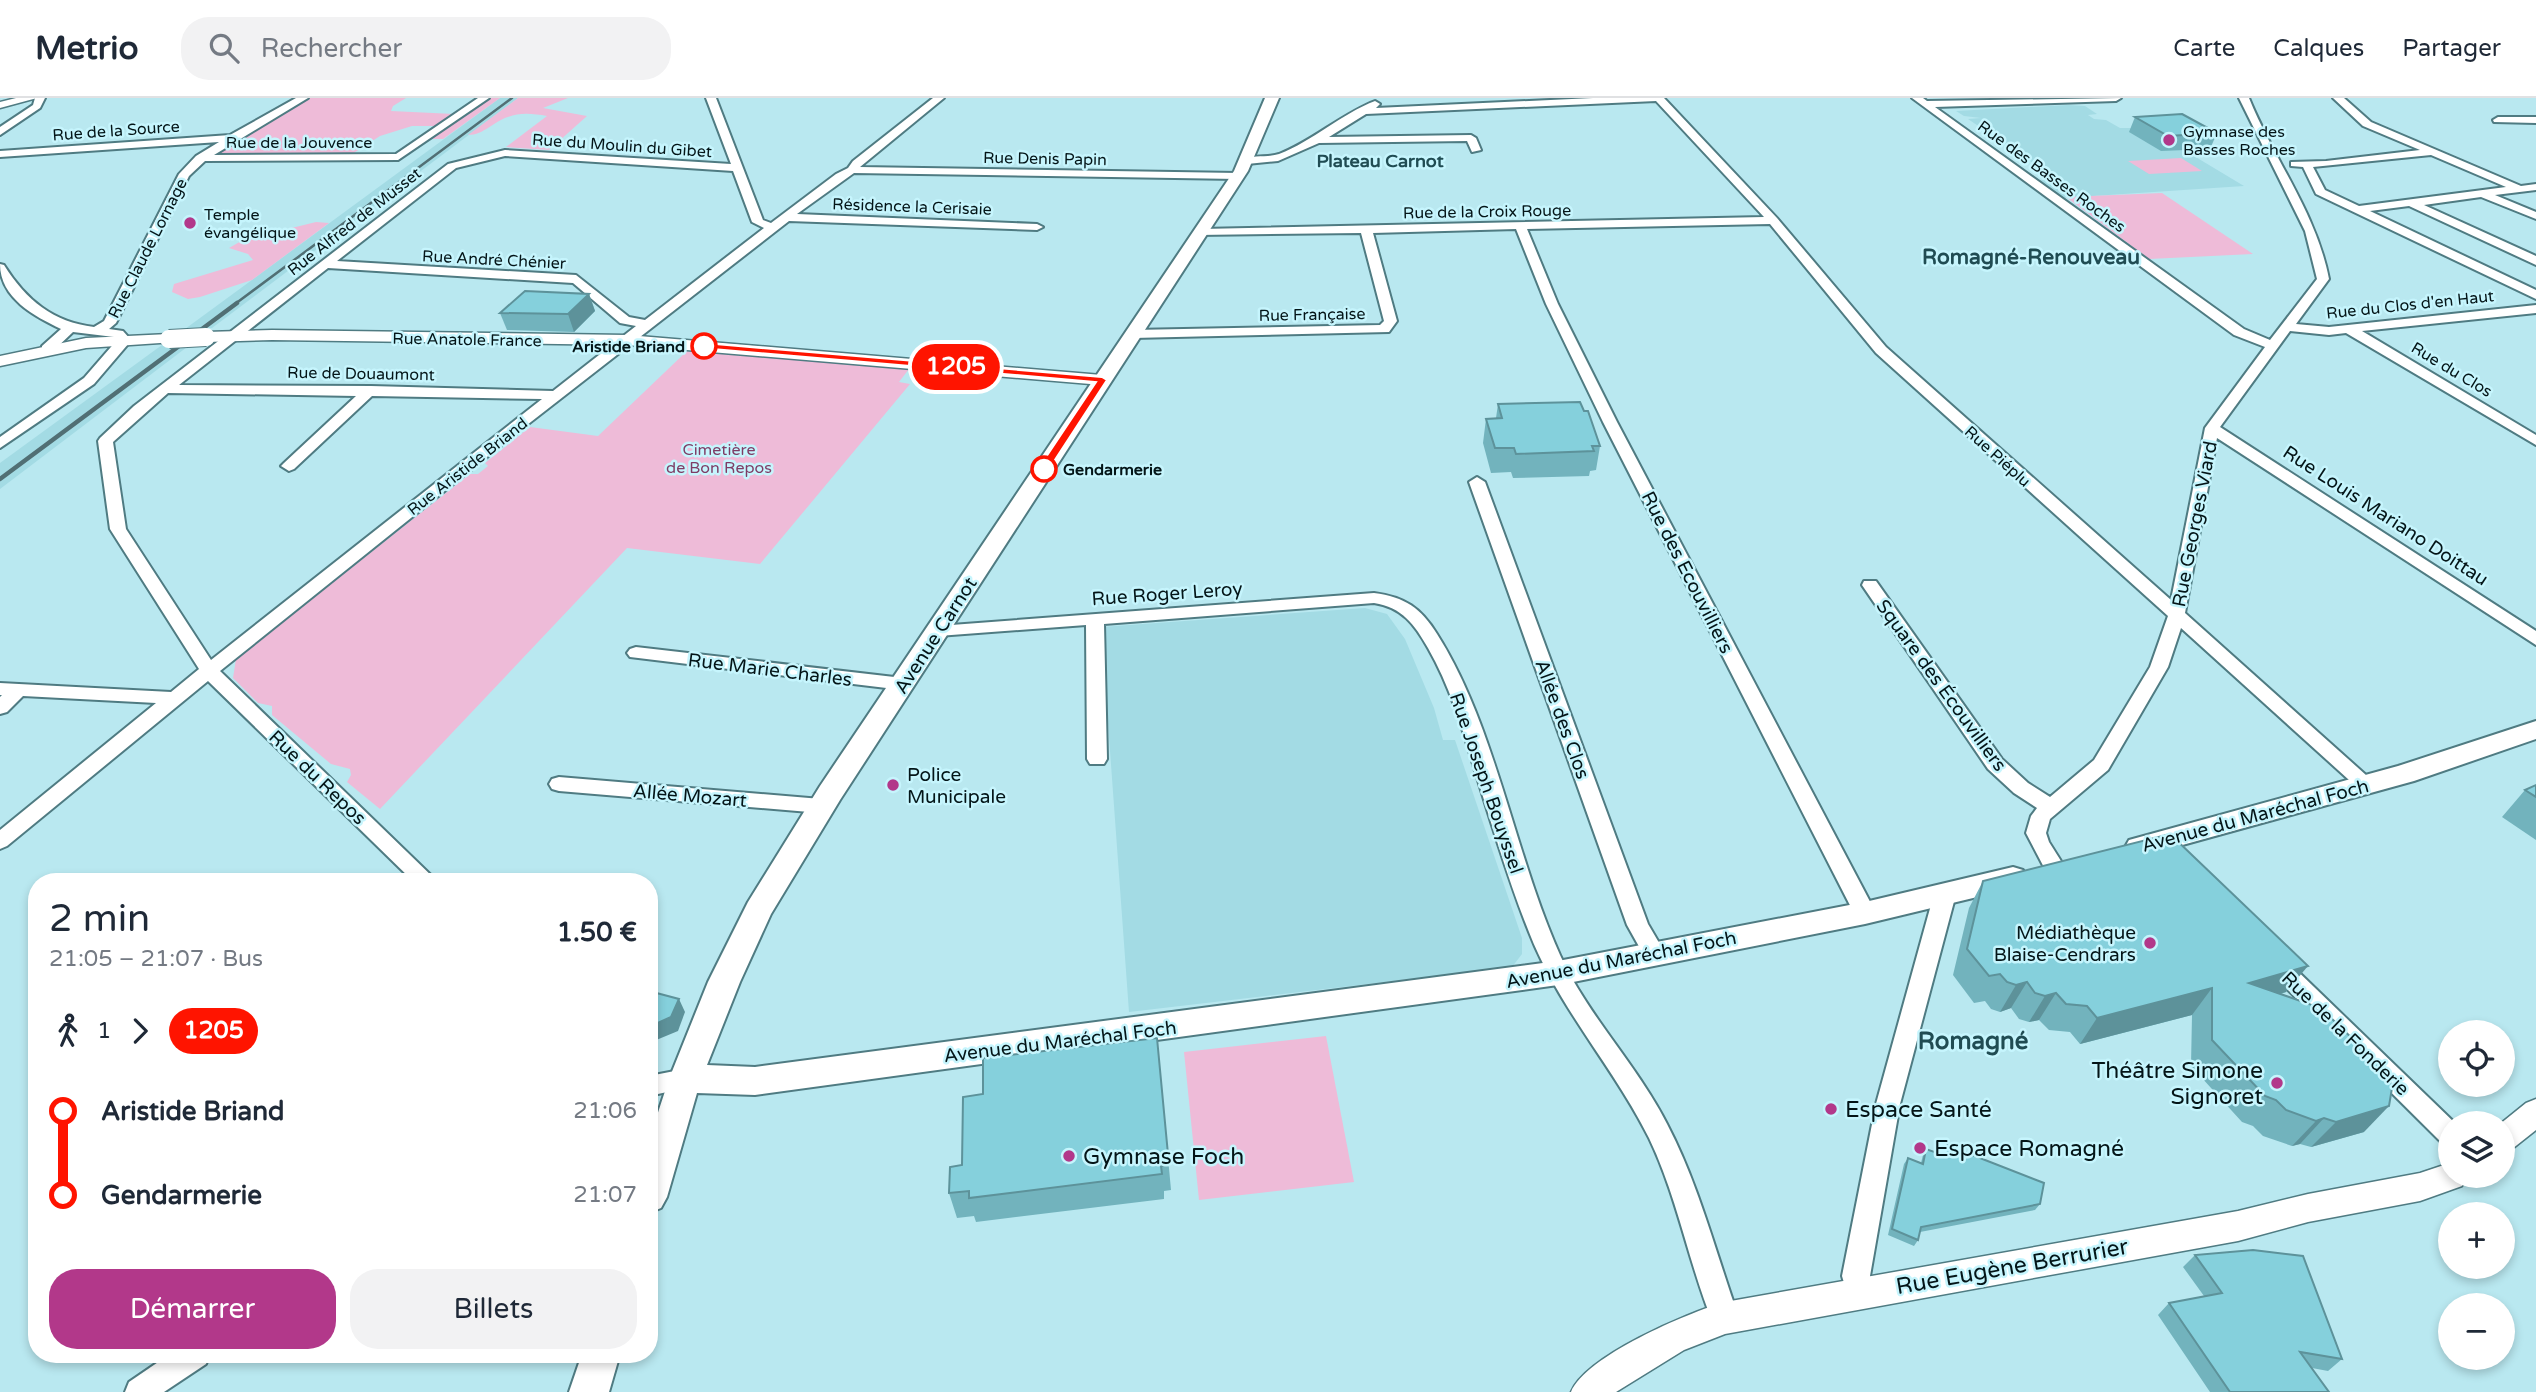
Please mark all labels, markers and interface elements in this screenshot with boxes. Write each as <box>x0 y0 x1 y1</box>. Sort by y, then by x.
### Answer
search box <box>181 17 671 80</box>
text: Metrio <box>35 29 139 68</box>
icon: search <box>205 29 243 67</box>
text: Rechercher <box>261 33 402 64</box>
text: Carte <box>2173 34 2235 63</box>
text: Calques <box>2273 34 2364 63</box>
text: Partager <box>2402 34 2501 63</box>
street label: Rue des Basses Roches <box>1974 116 2129 237</box>
street label: Rue de la Source <box>52 117 180 145</box>
place label: Gymnase des Basses Roches <box>2183 122 2295 160</box>
street label: Rue du Moulin du Gibet <box>531 130 713 162</box>
marker: Gymnase des Basses Roches <box>2161 132 2177 148</box>
street label: Rue de la Jouvence <box>226 133 372 153</box>
street label: Rue Denis Papin <box>983 148 1107 170</box>
district label: Plateau Carnot <box>1316 150 1444 172</box>
street label: Rue Alfred de Musset <box>284 163 426 280</box>
street label: Rue Claude Lornage <box>104 175 192 322</box>
street label: Résidence la Cerisaie <box>832 194 992 220</box>
street label: Rue de la Croix Rouge <box>1403 201 1571 223</box>
place label: Temple évangélique <box>204 205 296 243</box>
marker: Temple évangélique <box>182 215 198 231</box>
district label: Romagné-Renouveau <box>1922 245 2140 270</box>
street label: Rue André Chénier <box>422 246 567 274</box>
street label: Rue du Clos d'en Haut <box>2325 286 2495 324</box>
street label: Rue Française <box>1258 304 1366 326</box>
street label: Rue Anatole France <box>392 329 542 351</box>
marker: Aristide Briand <box>691 333 717 359</box>
place label: Aristide Briand <box>572 337 685 357</box>
street label: Rue du Clos <box>2407 338 2496 402</box>
line badge: 1205 <box>907 344 1005 390</box>
text: 1205 <box>926 352 986 381</box>
street label: Rue de Douaumont <box>287 363 435 385</box>
street label: Rue Aristide Briand <box>403 414 532 520</box>
street label: Rue Piéplu <box>1960 422 2034 492</box>
street label: Rue Georges Viard <box>2168 439 2222 609</box>
park label: Cimetière de Bon Repos <box>666 440 772 478</box>
street label: Rue Louis Mariano Doittau <box>2279 441 2492 591</box>
marker: Gendarmerie <box>1031 456 1057 482</box>
place label: Gendarmerie <box>1063 460 1162 480</box>
street label: Rue des Ecouvilliers <box>1637 488 1737 657</box>
street label: Avenue Carnot <box>890 573 982 698</box>
street label: Rue Roger Leroy <box>1091 578 1243 610</box>
street label: Square des Écouvilliers <box>1872 596 2011 776</box>
street label: Rue Marie Charles <box>687 649 853 691</box>
street label: Allée des Clos <box>1530 657 1594 782</box>
street label: Rue Joseph Bouyssel <box>1445 690 1527 877</box>
street label: Rue du Repos <box>264 726 370 829</box>
place label: Police Municipale <box>907 764 1006 808</box>
street label: Avenue du Maréchal Foch <box>2139 775 2371 857</box>
marker: Police Municipale <box>885 777 901 793</box>
street label: Allée Mozart <box>632 780 748 812</box>
text: 2 min <box>49 896 150 942</box>
text: 1.50 € <box>557 917 637 948</box>
place label: Médiathèque Blaise-Cendrars <box>1994 922 2136 966</box>
street label: Avenue du Maréchal Foch <box>1504 927 1738 993</box>
marker: Médiathèque Blaise-Cendrars <box>2142 935 2158 951</box>
text: 21:05 – 21:07 · Bus <box>49 945 263 973</box>
street label: Rue de la Fonderie <box>2277 967 2413 1100</box>
icon: walk <box>49 1012 87 1050</box>
icon: forward <box>121 1012 159 1050</box>
text: 1205 <box>183 1016 244 1045</box>
text: 1 <box>97 1017 111 1045</box>
street label: Avenue du Maréchal Foch <box>942 1017 1178 1067</box>
map controls <box>2438 1020 2515 1370</box>
button: locate <box>2438 1020 2515 1097</box>
district label: Romagné <box>1918 1027 2029 1056</box>
place label: Théâtre Simone Signoret <box>2091 1057 2263 1111</box>
marker: Théâtre Simone Signoret <box>2269 1075 2285 1091</box>
text: Aristide Briand <box>101 1096 284 1127</box>
place label: Espace Santé <box>1845 1096 1992 1124</box>
text: 21:06 <box>573 1097 637 1125</box>
marker: Espace Santé <box>1823 1101 1839 1117</box>
button: layers <box>2438 1111 2515 1188</box>
place label: Espace Romagné <box>1934 1135 2124 1163</box>
marker: Espace Romagné <box>1912 1140 1928 1156</box>
place label: Gymnase Foch <box>1083 1143 1244 1171</box>
marker: Gymnase Foch <box>1061 1148 1077 1164</box>
text: Gendarmerie <box>101 1180 262 1211</box>
text: 21:07 <box>573 1181 637 1209</box>
button: + <box>2438 1202 2515 1279</box>
street label: Rue Eugène Berrurier <box>1894 1233 2131 1301</box>
button: Démarrer <box>49 1269 336 1349</box>
button: Billets <box>350 1269 637 1349</box>
button: − <box>2438 1293 2515 1370</box>

